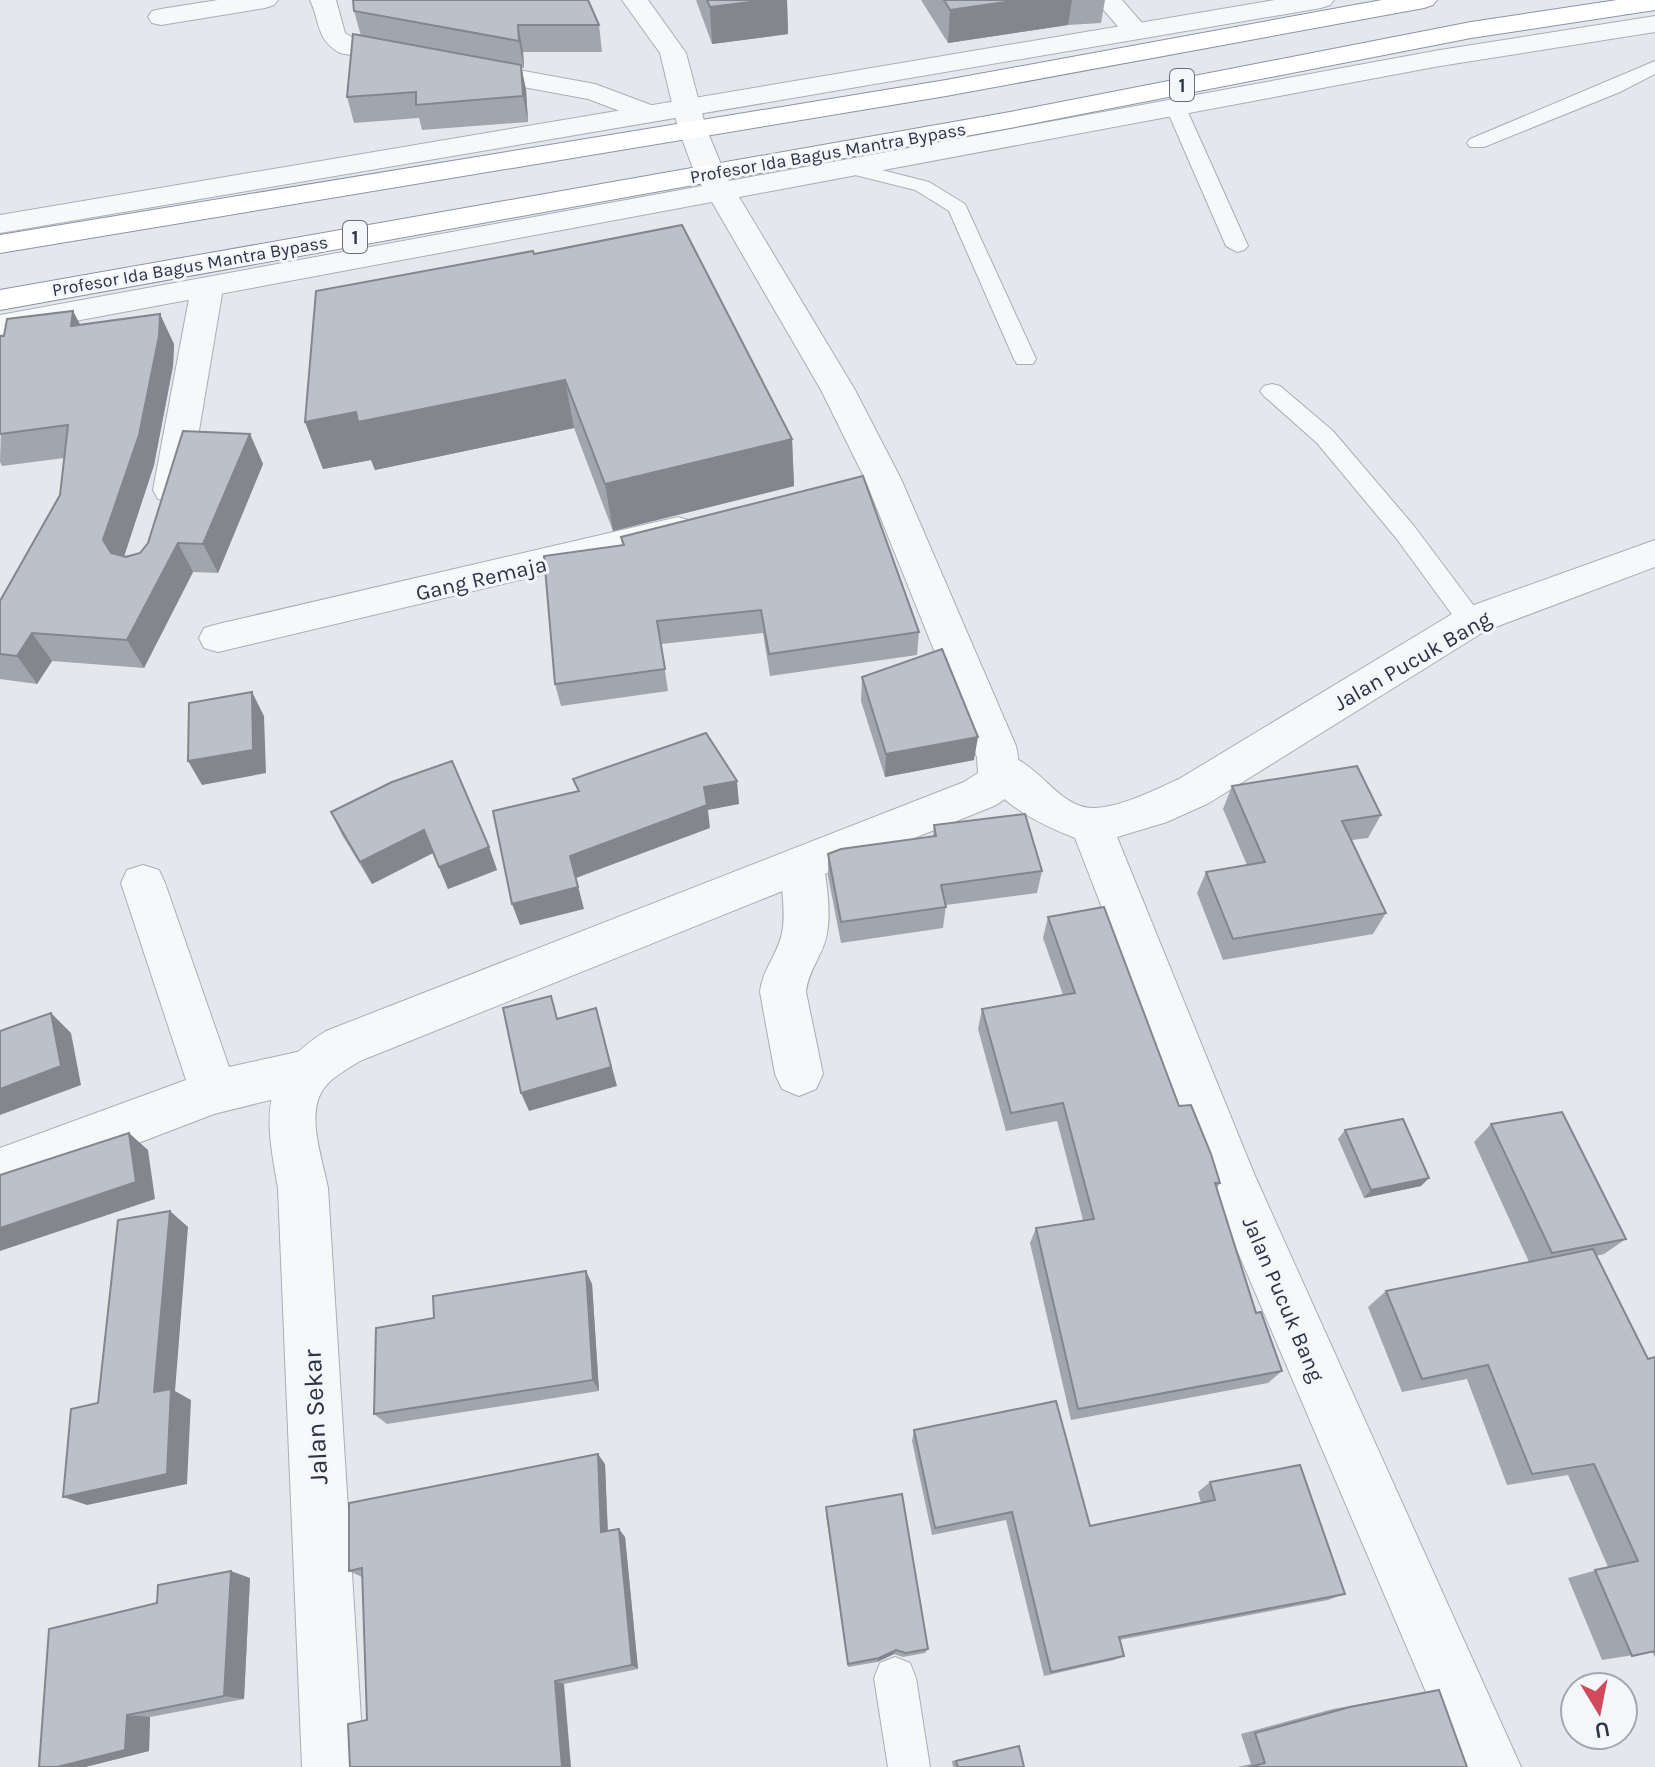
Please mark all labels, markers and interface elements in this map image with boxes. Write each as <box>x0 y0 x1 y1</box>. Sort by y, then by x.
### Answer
road number: 1 <box>1170 69 1194 101</box>
street label: Profesor Ida Bagus Mantra Bypass <box>688 118 968 188</box>
road number: 1 <box>343 221 367 253</box>
street label: Profesor Ida Bagus Mantra Bypass <box>50 231 330 301</box>
street label: Gang Remaja <box>413 551 549 607</box>
street label: Jalan Pucuk Bang <box>1329 605 1496 716</box>
street label: Jalan Pucuk Bang <box>1237 1213 1330 1386</box>
street label: Jalan Sekar <box>296 1348 335 1486</box>
north arrow <box>1559 1671 1639 1751</box>
text: U <box>1593 1716 1612 1744</box>

